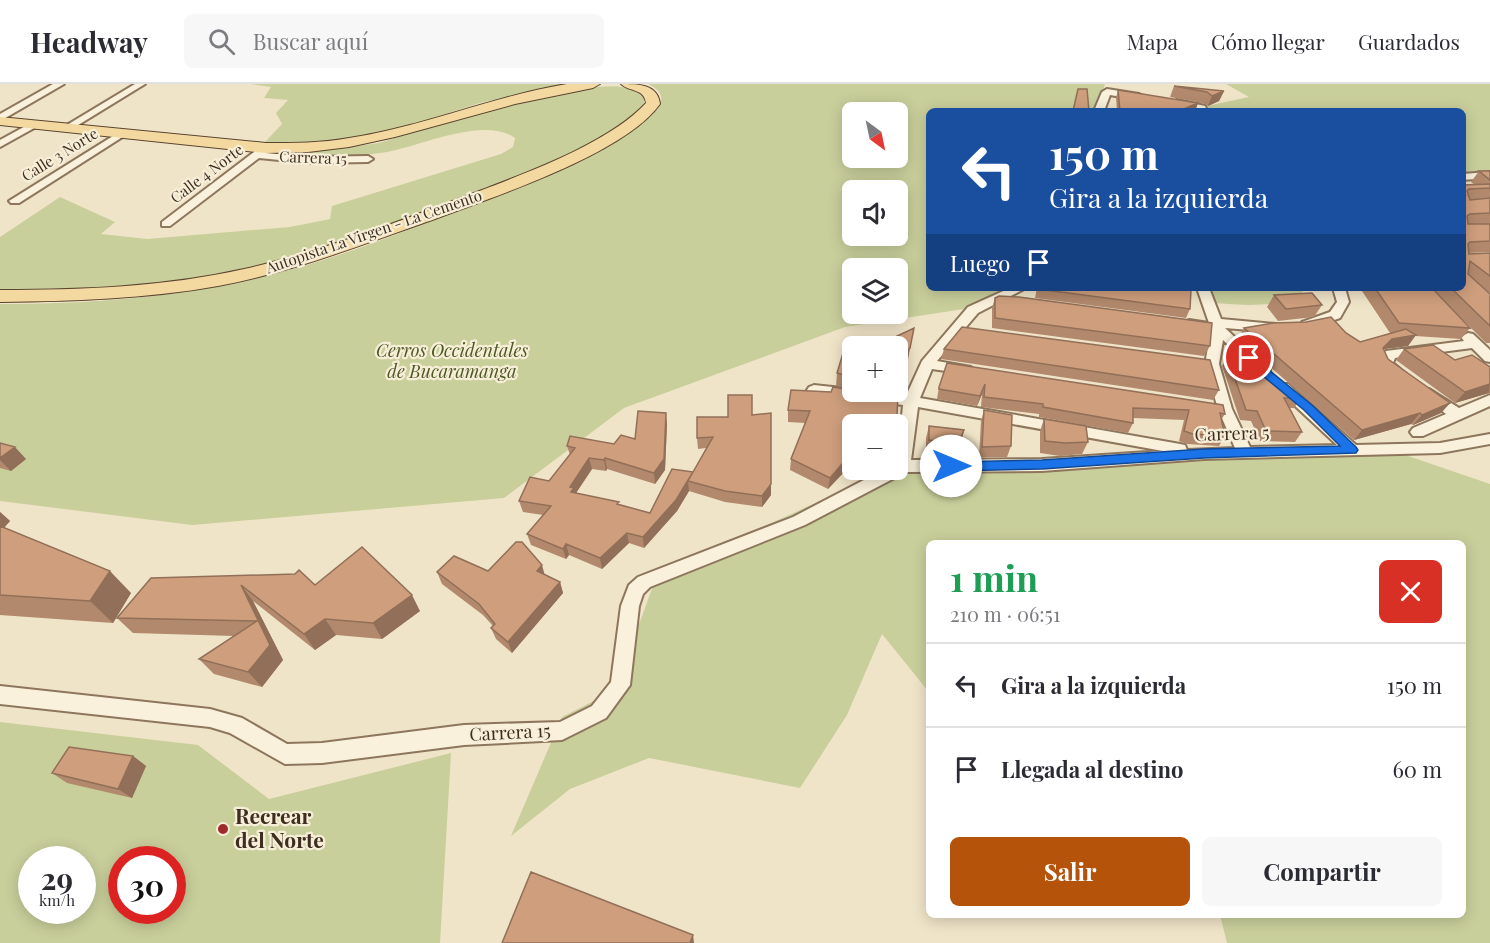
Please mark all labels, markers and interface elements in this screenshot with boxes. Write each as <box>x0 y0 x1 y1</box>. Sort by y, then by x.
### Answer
search box <box>184 14 604 68</box>
text: Headway <box>30 23 148 60</box>
icon: search <box>205 25 238 58</box>
text: Buscar aquí <box>253 26 368 56</box>
text: Mapa <box>1127 27 1178 55</box>
text: Cómo llegar <box>1211 27 1325 55</box>
text: Guardados <box>1358 27 1460 55</box>
north arrow <box>842 102 908 168</box>
map controls <box>842 102 908 480</box>
street label: Calle 3 Norte <box>18 123 101 185</box>
text: 150 m <box>1049 125 1159 181</box>
icon: left <box>950 132 1028 210</box>
street label: Calle 4 Norte <box>166 139 247 207</box>
street label: Carrera 15 <box>279 146 347 168</box>
text: Gira a la izquierda <box>1049 179 1268 215</box>
button: sound <box>842 180 908 246</box>
street label: Autopista La Virgen - La Cemento <box>262 185 484 278</box>
icon: arrive <box>1022 246 1055 279</box>
text: Luego <box>950 248 1010 278</box>
button: layers <box>842 258 908 324</box>
pin <box>1223 332 1274 383</box>
button: + <box>842 336 908 402</box>
park label: Cerros Occidentales de Bucaramanga <box>376 338 528 383</box>
icon: arrive <box>1232 341 1265 374</box>
button: − <box>842 414 908 480</box>
street label: Carrera 5 <box>1194 420 1270 446</box>
position arrow <box>919 434 983 498</box>
text: 1 min <box>950 553 1038 601</box>
button: close <box>1379 560 1442 623</box>
text: 210 m · 06:51 <box>950 600 1060 627</box>
icon: left <box>950 669 983 702</box>
text: Gira a la izquierda <box>1001 670 1186 700</box>
text: 150 m <box>1387 670 1442 700</box>
street label: Carrera 15 <box>469 718 551 746</box>
icon: arrive <box>950 753 983 786</box>
text: Llegada al destino <box>1001 754 1183 784</box>
text: 60 m <box>1392 754 1442 784</box>
place label: Recrear del Norte <box>235 801 324 853</box>
marker: Recrear del Norte <box>216 822 230 836</box>
button: Salir <box>950 837 1190 906</box>
button: Compartir <box>1202 837 1442 906</box>
speed limit sign: 30 <box>108 846 186 924</box>
text: 29 <box>41 858 73 898</box>
text: km/h <box>39 890 75 910</box>

